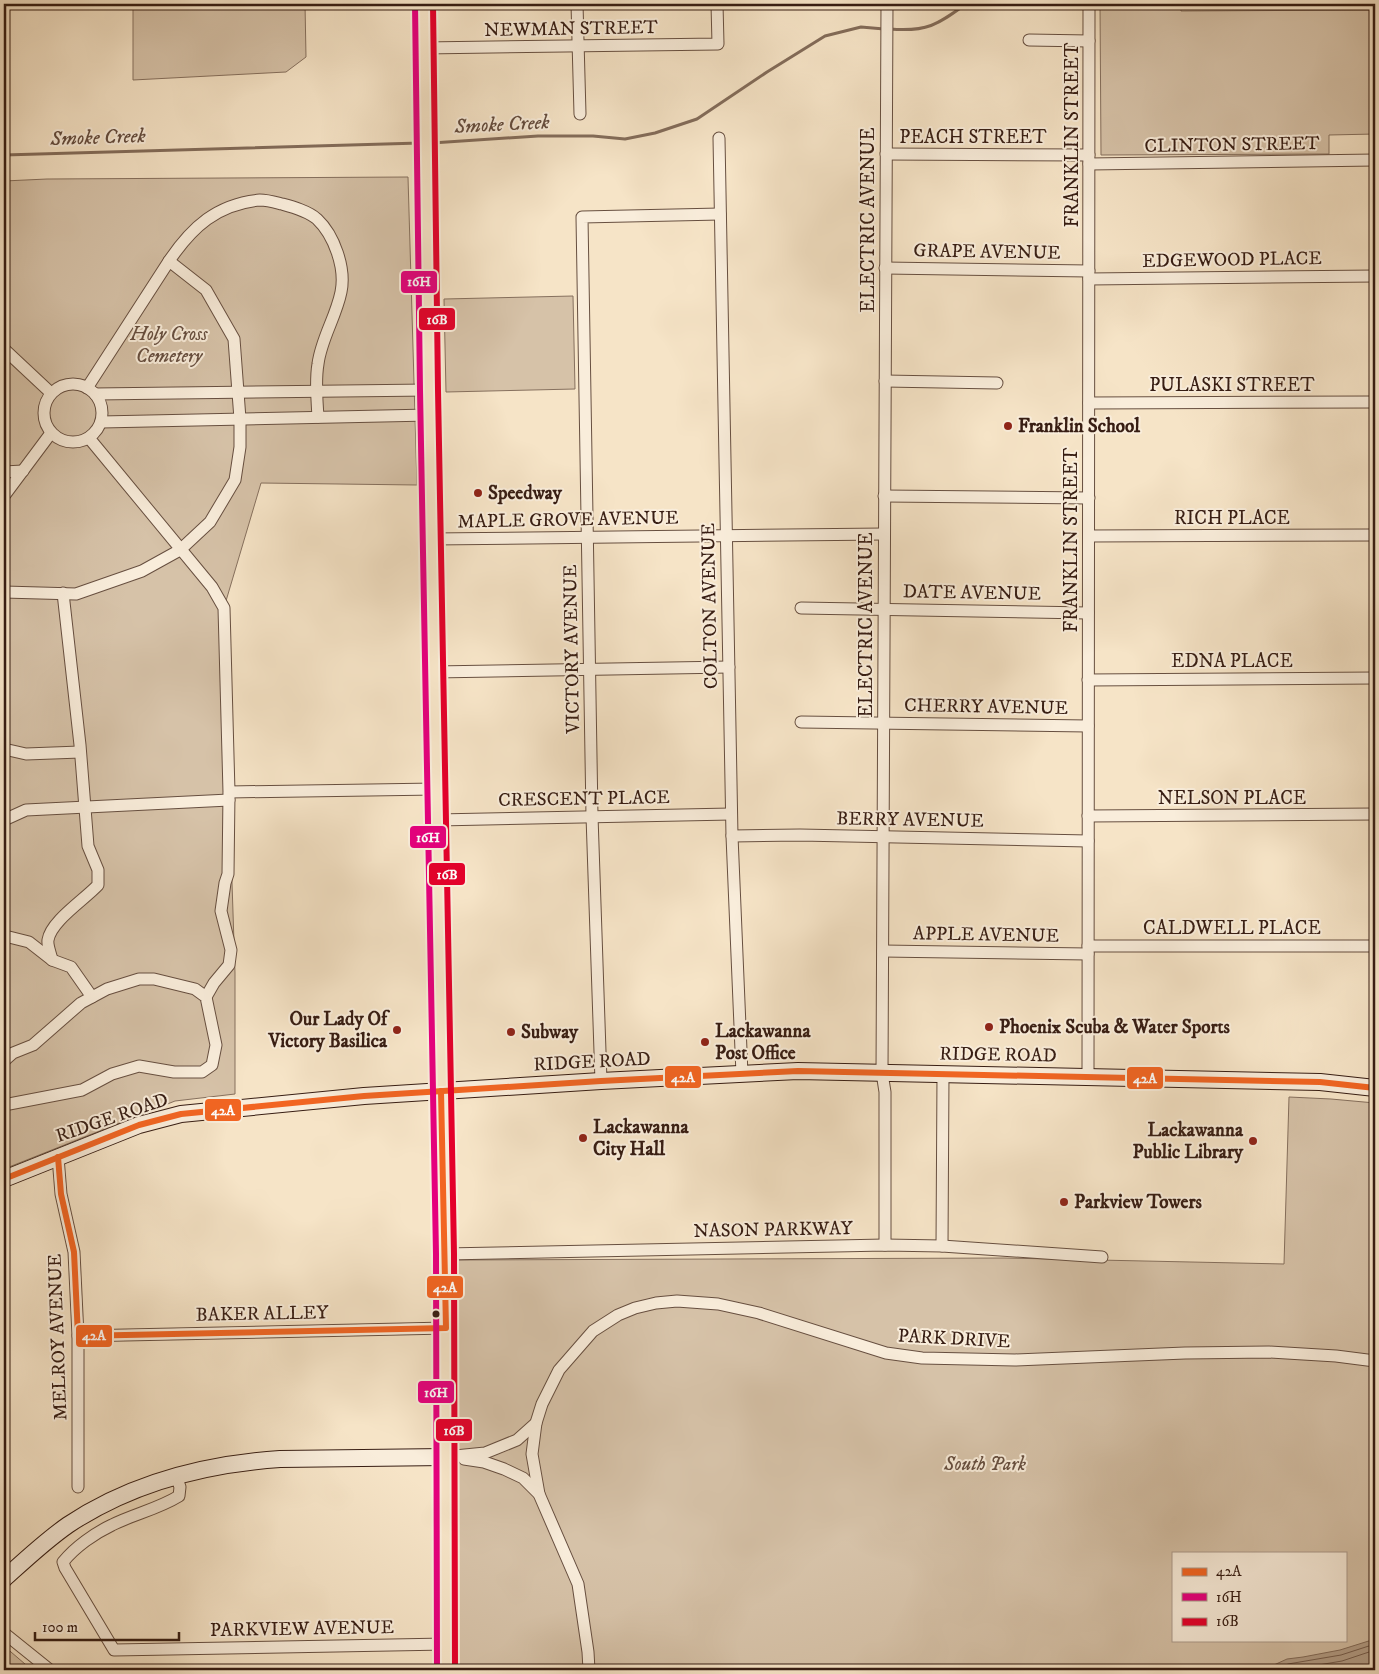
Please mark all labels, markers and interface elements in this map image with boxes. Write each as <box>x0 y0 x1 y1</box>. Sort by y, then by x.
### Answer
street label: NEWMAN STREET <box>484 16 659 42</box>
street label: FRANKLIN STREET <box>1061 42 1084 227</box>
water label: Smoke Creek <box>453 110 551 140</box>
water label: Smoke Creek <box>49 124 147 152</box>
street label: PEACH STREET <box>899 126 1047 149</box>
street label: ELECTRIC AVENUE <box>857 127 880 313</box>
street label: CLINTON STREET <box>1144 132 1320 158</box>
street label: GRAPE AVENUE <box>913 239 1061 265</box>
street label: EDGEWOOD PLACE <box>1142 247 1322 273</box>
line badge: 16H <box>400 270 438 294</box>
text: 16H <box>407 273 431 291</box>
line badge: 16B <box>418 307 456 331</box>
text: 16B <box>426 311 448 329</box>
park label: Holy Cross Cemetery <box>129 323 209 368</box>
street label: PULASKI STREET <box>1149 374 1315 397</box>
place label: Franklin School <box>1018 415 1140 438</box>
marker: Franklin School <box>1002 420 1014 432</box>
street label: FRANKLIN STREET <box>1060 447 1083 632</box>
place label: Speedway <box>488 482 563 505</box>
marker: Speedway <box>472 487 484 499</box>
street label: MAPLE GROVE AVENUE <box>457 507 679 533</box>
street label: RICH PLACE <box>1174 507 1290 530</box>
street label: COLTON AVENUE <box>697 523 723 689</box>
street label: ELECTRIC AVENUE <box>855 532 878 718</box>
street label: VICTORY AVENUE <box>559 564 585 735</box>
street label: DATE AVENUE <box>903 580 1041 606</box>
street label: EDNA PLACE <box>1171 650 1293 673</box>
street label: CHERRY AVENUE <box>904 694 1068 720</box>
street label: CRESCENT PLACE <box>498 786 670 812</box>
street label: NELSON PLACE <box>1158 787 1306 810</box>
street label: BERRY AVENUE <box>836 807 984 833</box>
line badge: 16H <box>409 825 447 849</box>
text: 16H <box>416 829 440 847</box>
line badge: 16B <box>428 862 466 886</box>
text: 16B <box>436 866 458 884</box>
street label: CALDWELL PLACE <box>1143 917 1321 940</box>
street label: APPLE AVENUE <box>913 922 1059 948</box>
place label: Our Lady Of Victory Basilica <box>267 1008 391 1053</box>
place label: Phoenix Scuba & Water Sports <box>999 1016 1231 1039</box>
place label: Lackawanna Post Office <box>715 1020 811 1065</box>
place label: Subway <box>521 1021 579 1044</box>
marker: Phoenix Scuba & Water Sports <box>983 1021 995 1033</box>
marker: Our Lady Of Victory Basilica <box>391 1024 403 1036</box>
marker: Subway <box>505 1026 517 1038</box>
marker: Lackawanna Post Office <box>699 1036 711 1048</box>
street label: RIDGE ROAD <box>939 1042 1057 1068</box>
street label: RIDGE ROAD <box>533 1047 651 1077</box>
line badge: 42A <box>664 1065 702 1089</box>
line badge: 42A <box>1126 1066 1164 1090</box>
text: 42A <box>670 1069 696 1087</box>
text: 42A <box>1132 1070 1158 1088</box>
street label: RIDGE ROAD <box>53 1088 171 1148</box>
line badge: 42A <box>204 1098 242 1122</box>
text: 42A <box>210 1102 236 1120</box>
place label: Lackawanna City Hall <box>593 1116 689 1161</box>
place label: Lackawanna Public Library <box>1132 1119 1244 1164</box>
marker: Lackawanna City Hall <box>577 1132 589 1144</box>
marker: Lackawanna Public Library <box>1247 1135 1259 1147</box>
place label: Parkview Towers <box>1074 1191 1202 1214</box>
marker: Parkview Towers <box>1058 1196 1070 1208</box>
street label: NASON PARKWAY <box>693 1217 854 1243</box>
street label: MELROY AVENUE <box>44 1253 72 1421</box>
line badge: 42A <box>426 1275 464 1299</box>
text: 42A <box>432 1279 458 1297</box>
street label: BAKER ALLEY <box>196 1301 329 1327</box>
unlabelled marker <box>431 1309 441 1319</box>
line badge: 42A <box>75 1324 113 1348</box>
street label: PARK DRIVE <box>897 1325 1011 1353</box>
text: 42A <box>81 1327 107 1345</box>
line badge: 16H <box>417 1380 455 1404</box>
text: 16H <box>424 1384 448 1402</box>
line badge: 16B <box>435 1418 473 1442</box>
text: 16B <box>443 1422 465 1440</box>
park label: South Park <box>943 1453 1026 1476</box>
legend <box>1172 1552 1346 1642</box>
text: 42A <box>1216 1562 1242 1581</box>
text: 16H <box>1216 1588 1242 1607</box>
scale bar <box>35 1609 179 1641</box>
text: 16B <box>1216 1612 1239 1631</box>
street label: PARKVIEW AVENUE <box>210 1616 394 1642</box>
text: 100 m <box>42 1618 78 1637</box>

